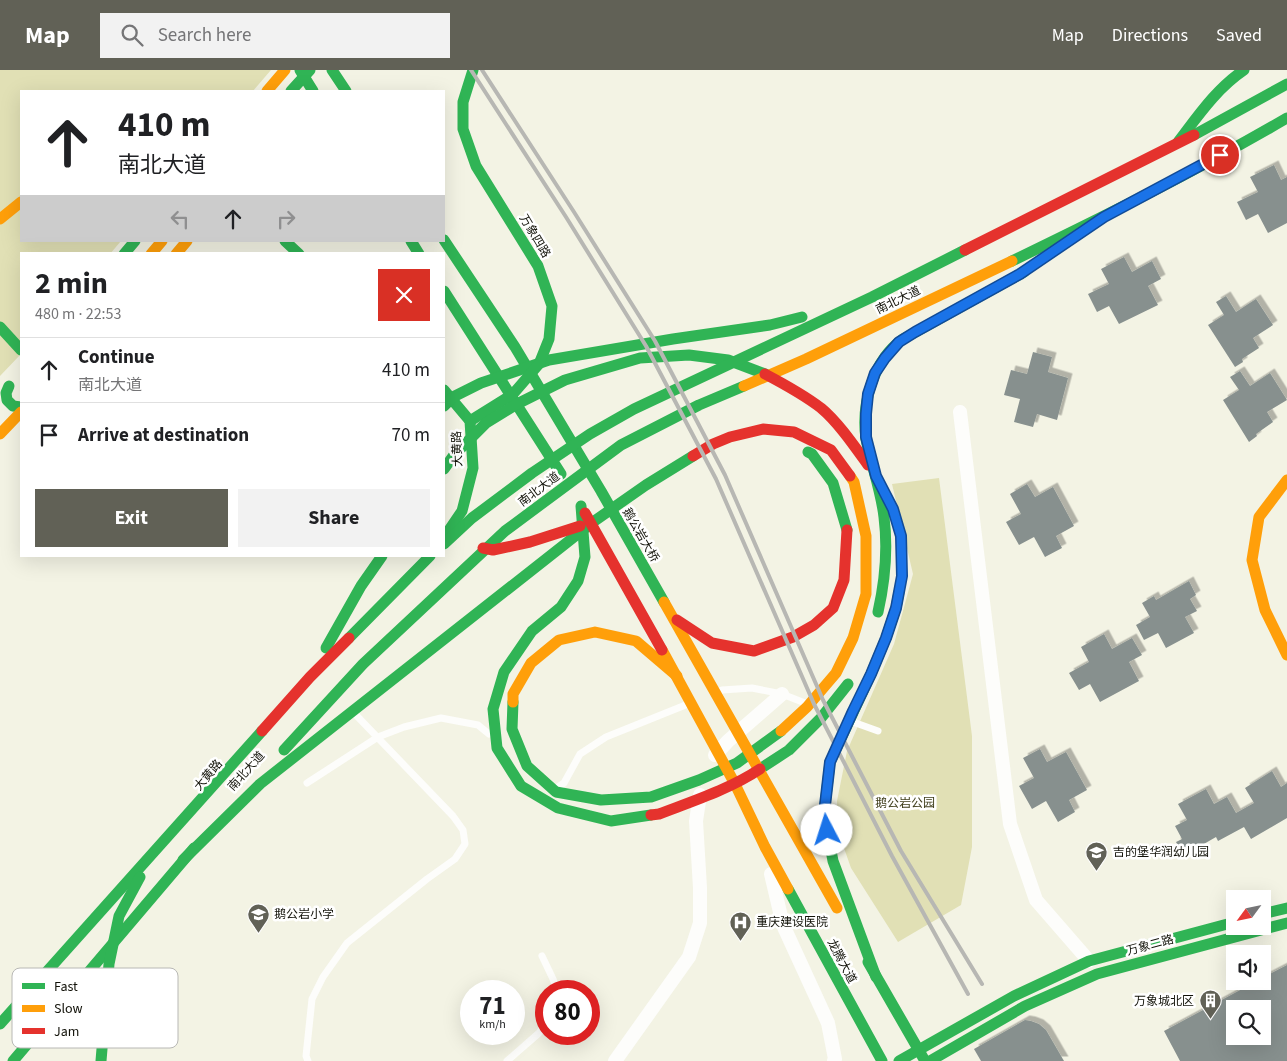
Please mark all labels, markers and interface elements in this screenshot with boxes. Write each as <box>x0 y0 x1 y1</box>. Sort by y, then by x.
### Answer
search box <box>100 13 450 58</box>
text: Map <box>25 18 70 53</box>
icon: search <box>118 21 146 49</box>
text: Search here <box>158 22 251 49</box>
text: Map <box>1052 23 1084 48</box>
text: Directions <box>1112 23 1188 48</box>
text: Saved <box>1216 23 1262 48</box>
text: 410 m <box>118 100 210 150</box>
icon: ahead <box>35 110 100 175</box>
pin <box>1199 134 1241 176</box>
icon: arrive <box>1206 141 1234 169</box>
text: 南北大道 <box>118 149 206 181</box>
icon: left <box>166 205 194 233</box>
icon: ahead <box>219 205 247 233</box>
icon: right <box>272 205 300 233</box>
street label: 万象四路 <box>515 211 554 261</box>
text: 2 min <box>35 262 108 305</box>
button: close <box>378 269 430 321</box>
street label: 南北大道 <box>873 282 924 319</box>
text: 480 m · 22:53 <box>35 303 122 325</box>
text: Continue <box>78 344 155 371</box>
icon: ahead <box>35 356 63 384</box>
text: 410 m <box>382 357 430 384</box>
text: 南北大道 <box>78 374 142 396</box>
icon: arrive <box>35 421 63 449</box>
text: Arrive at destination <box>78 422 249 449</box>
text: 70 m <box>392 422 430 449</box>
street label: 大黄路 <box>448 431 467 467</box>
street label: 南北大道 <box>515 468 564 511</box>
button: Exit <box>35 489 228 547</box>
button: Share <box>238 489 430 547</box>
street label: 鹅公岩大桥 <box>618 505 663 565</box>
street label: 南北大道 <box>224 748 269 795</box>
street label: 大黄路 <box>190 756 226 795</box>
park label: 鹅公岩公园 <box>875 795 935 812</box>
position arrow <box>800 803 852 855</box>
school or university icon: 吉的堡华润幼儿园 <box>1085 840 1109 871</box>
place label: 吉的堡华润幼儿园 <box>1113 844 1209 861</box>
north arrow <box>1226 890 1271 935</box>
map controls <box>1226 890 1271 1045</box>
school or university icon: 鹅公岩小学 <box>246 902 270 933</box>
place label: 鹅公岩小学 <box>274 906 334 923</box>
hospital icon: 重庆建设医院 <box>728 910 752 941</box>
place label: 重庆建设医院 <box>756 914 828 931</box>
street label: 万象二路 <box>1125 931 1176 960</box>
street label: 龙腾大道 <box>823 936 860 986</box>
button: sound <box>1226 945 1271 990</box>
legend <box>12 968 178 1048</box>
text: Fast <box>54 977 78 997</box>
speed limit sign: 80 <box>535 980 600 1045</box>
text: 71 <box>479 988 506 1024</box>
building icon: 万象城北区 <box>1198 989 1222 1020</box>
place label: 万象城北区 <box>1134 993 1194 1010</box>
text: Slow <box>54 999 83 1019</box>
button: search <box>1226 1000 1271 1045</box>
text: km/h <box>479 1016 506 1033</box>
text: Jam <box>54 1022 79 1042</box>

